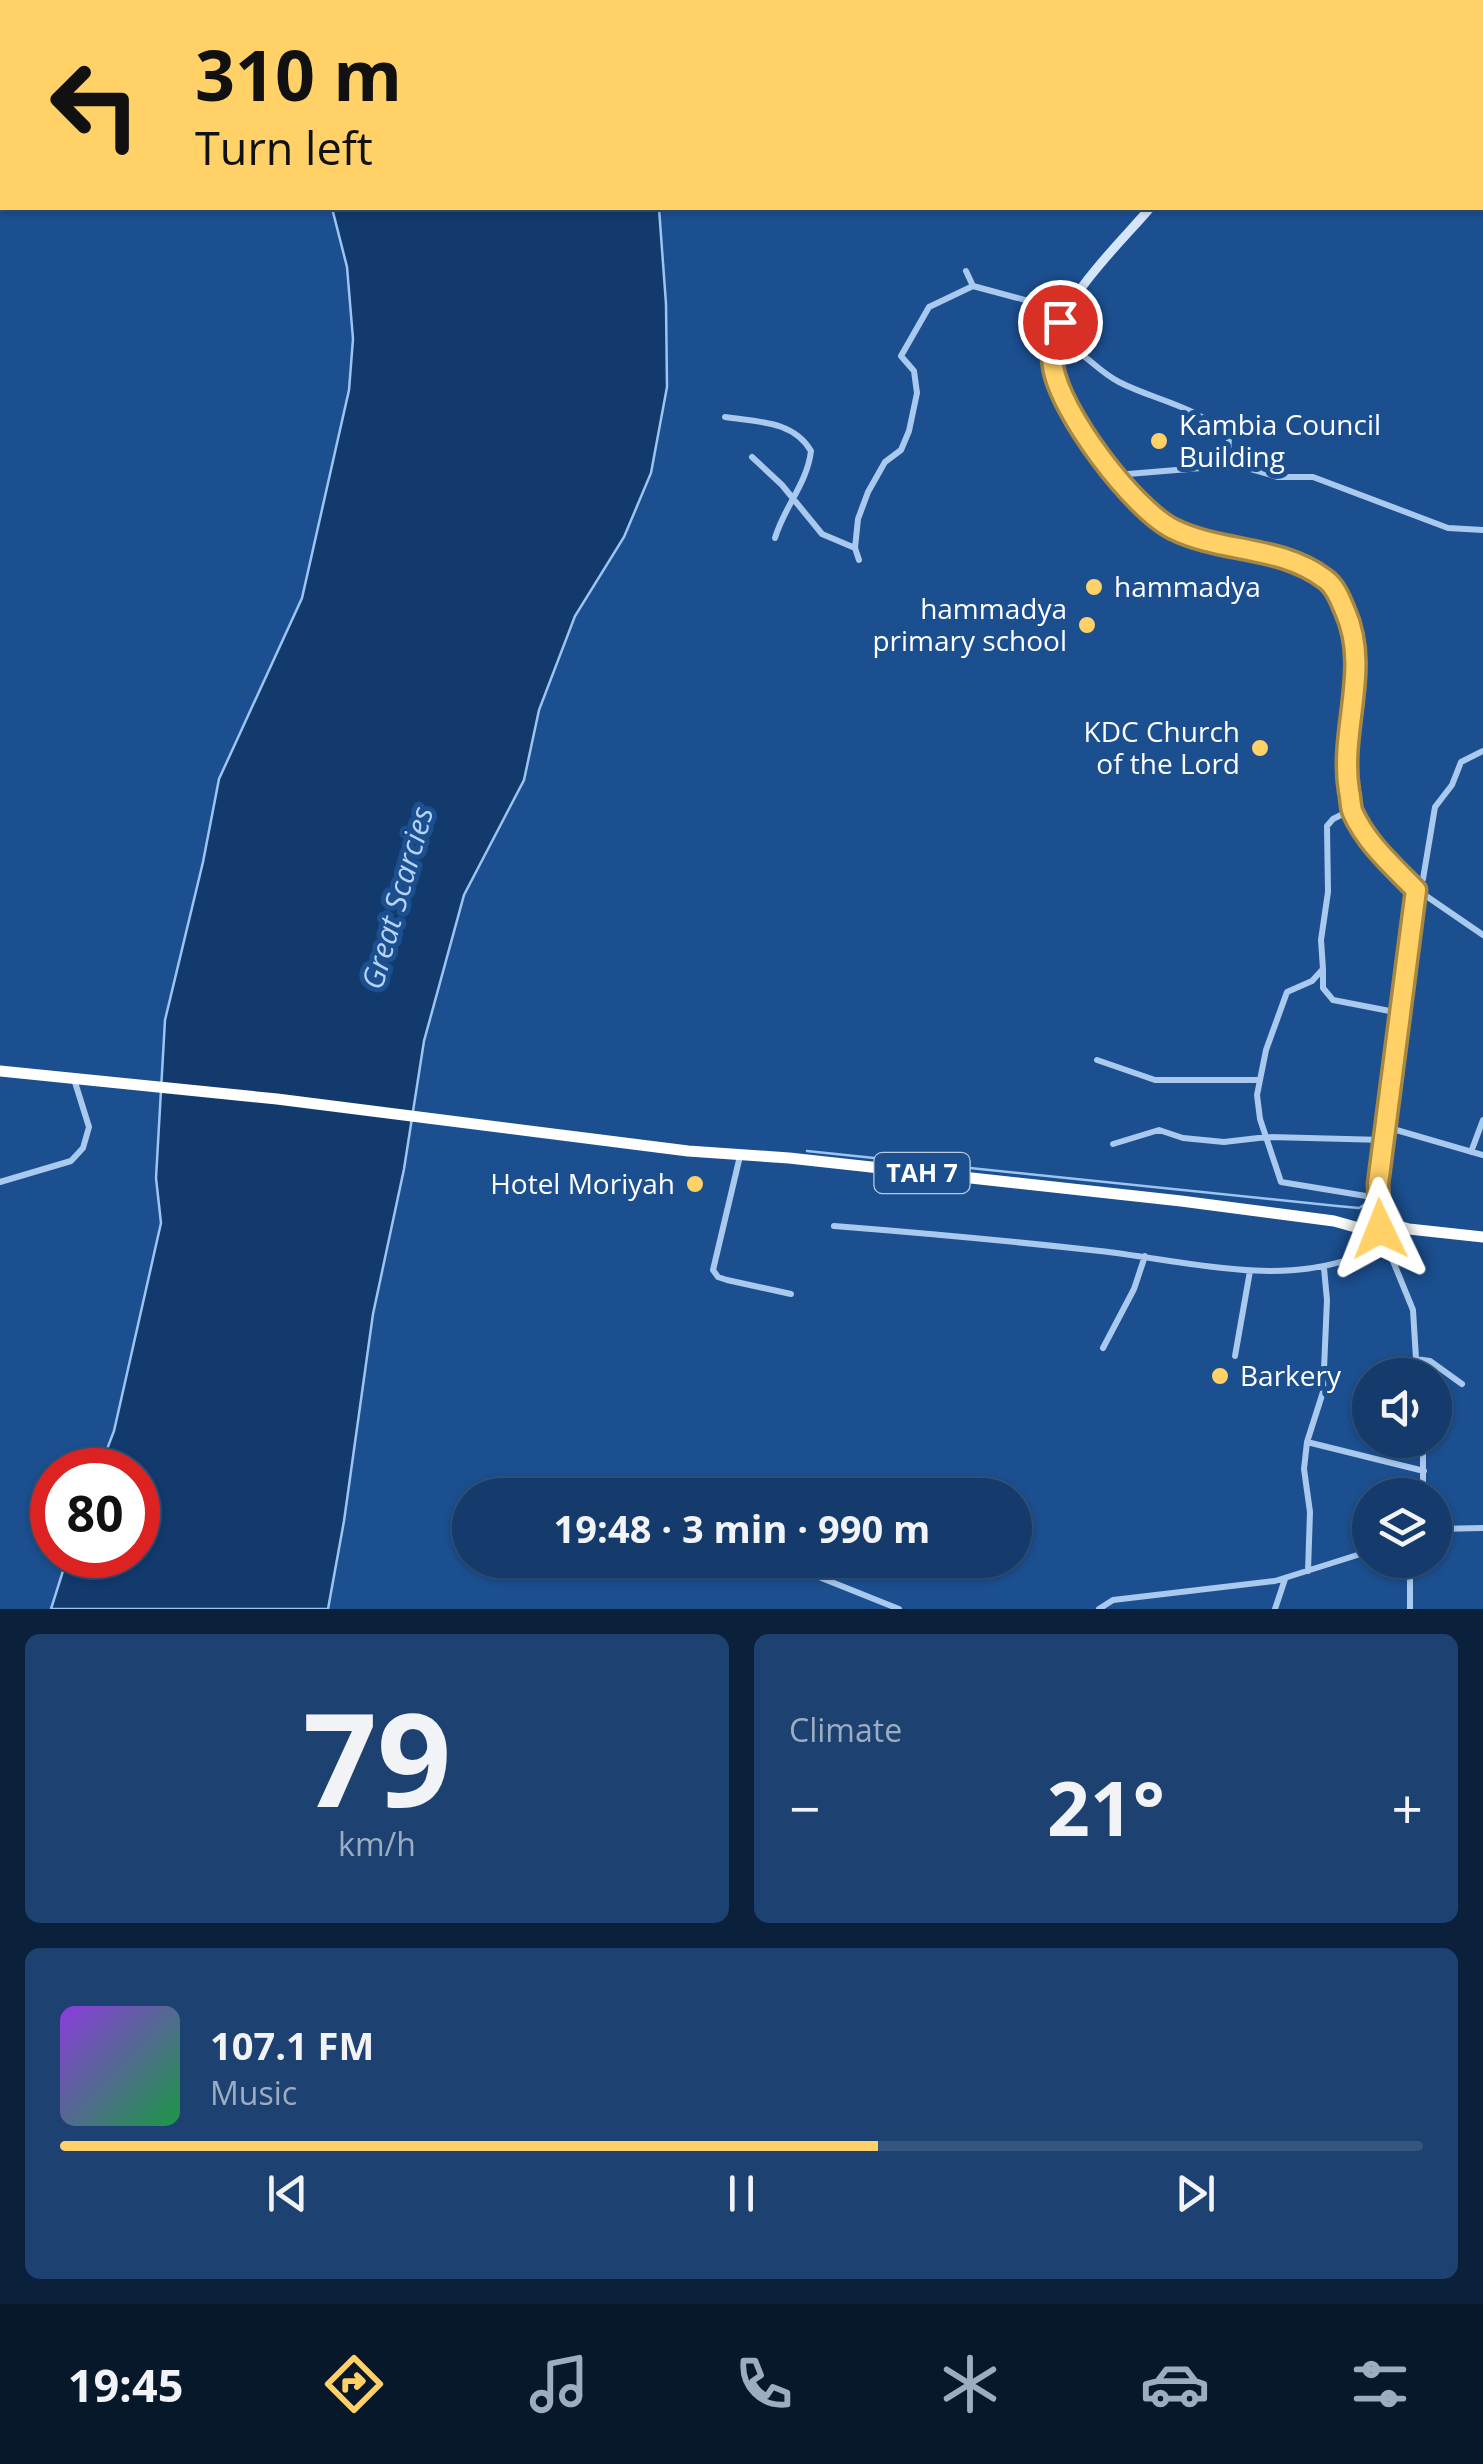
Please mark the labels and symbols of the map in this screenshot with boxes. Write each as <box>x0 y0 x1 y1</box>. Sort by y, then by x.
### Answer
pin <box>1018 280 1103 365</box>
place label: Kambia Council Building <box>1179 405 1381 475</box>
marker: Kambia Council Building <box>1148 430 1170 452</box>
place label: hammadya <box>1114 567 1261 605</box>
marker: hammadya <box>1083 576 1105 598</box>
place label: hammadya primary school <box>872 589 1067 659</box>
marker: hammadya primary school <box>1076 614 1098 636</box>
place label: KDC Church of the Lord <box>1084 712 1240 782</box>
marker: KDC Church of the Lord <box>1249 737 1271 759</box>
water label: Great Scarcies <box>351 801 442 994</box>
road number: TAH 7 <box>874 1153 970 1193</box>
place label: Hotel Moriyah <box>490 1164 675 1202</box>
marker: Hotel Moriyah <box>684 1173 706 1195</box>
position arrow <box>1328 1177 1432 1281</box>
place label: Barkery <box>1240 1356 1342 1394</box>
marker: Barkery <box>1209 1365 1231 1387</box>
speed limit sign: 80 <box>30 1448 160 1578</box>

